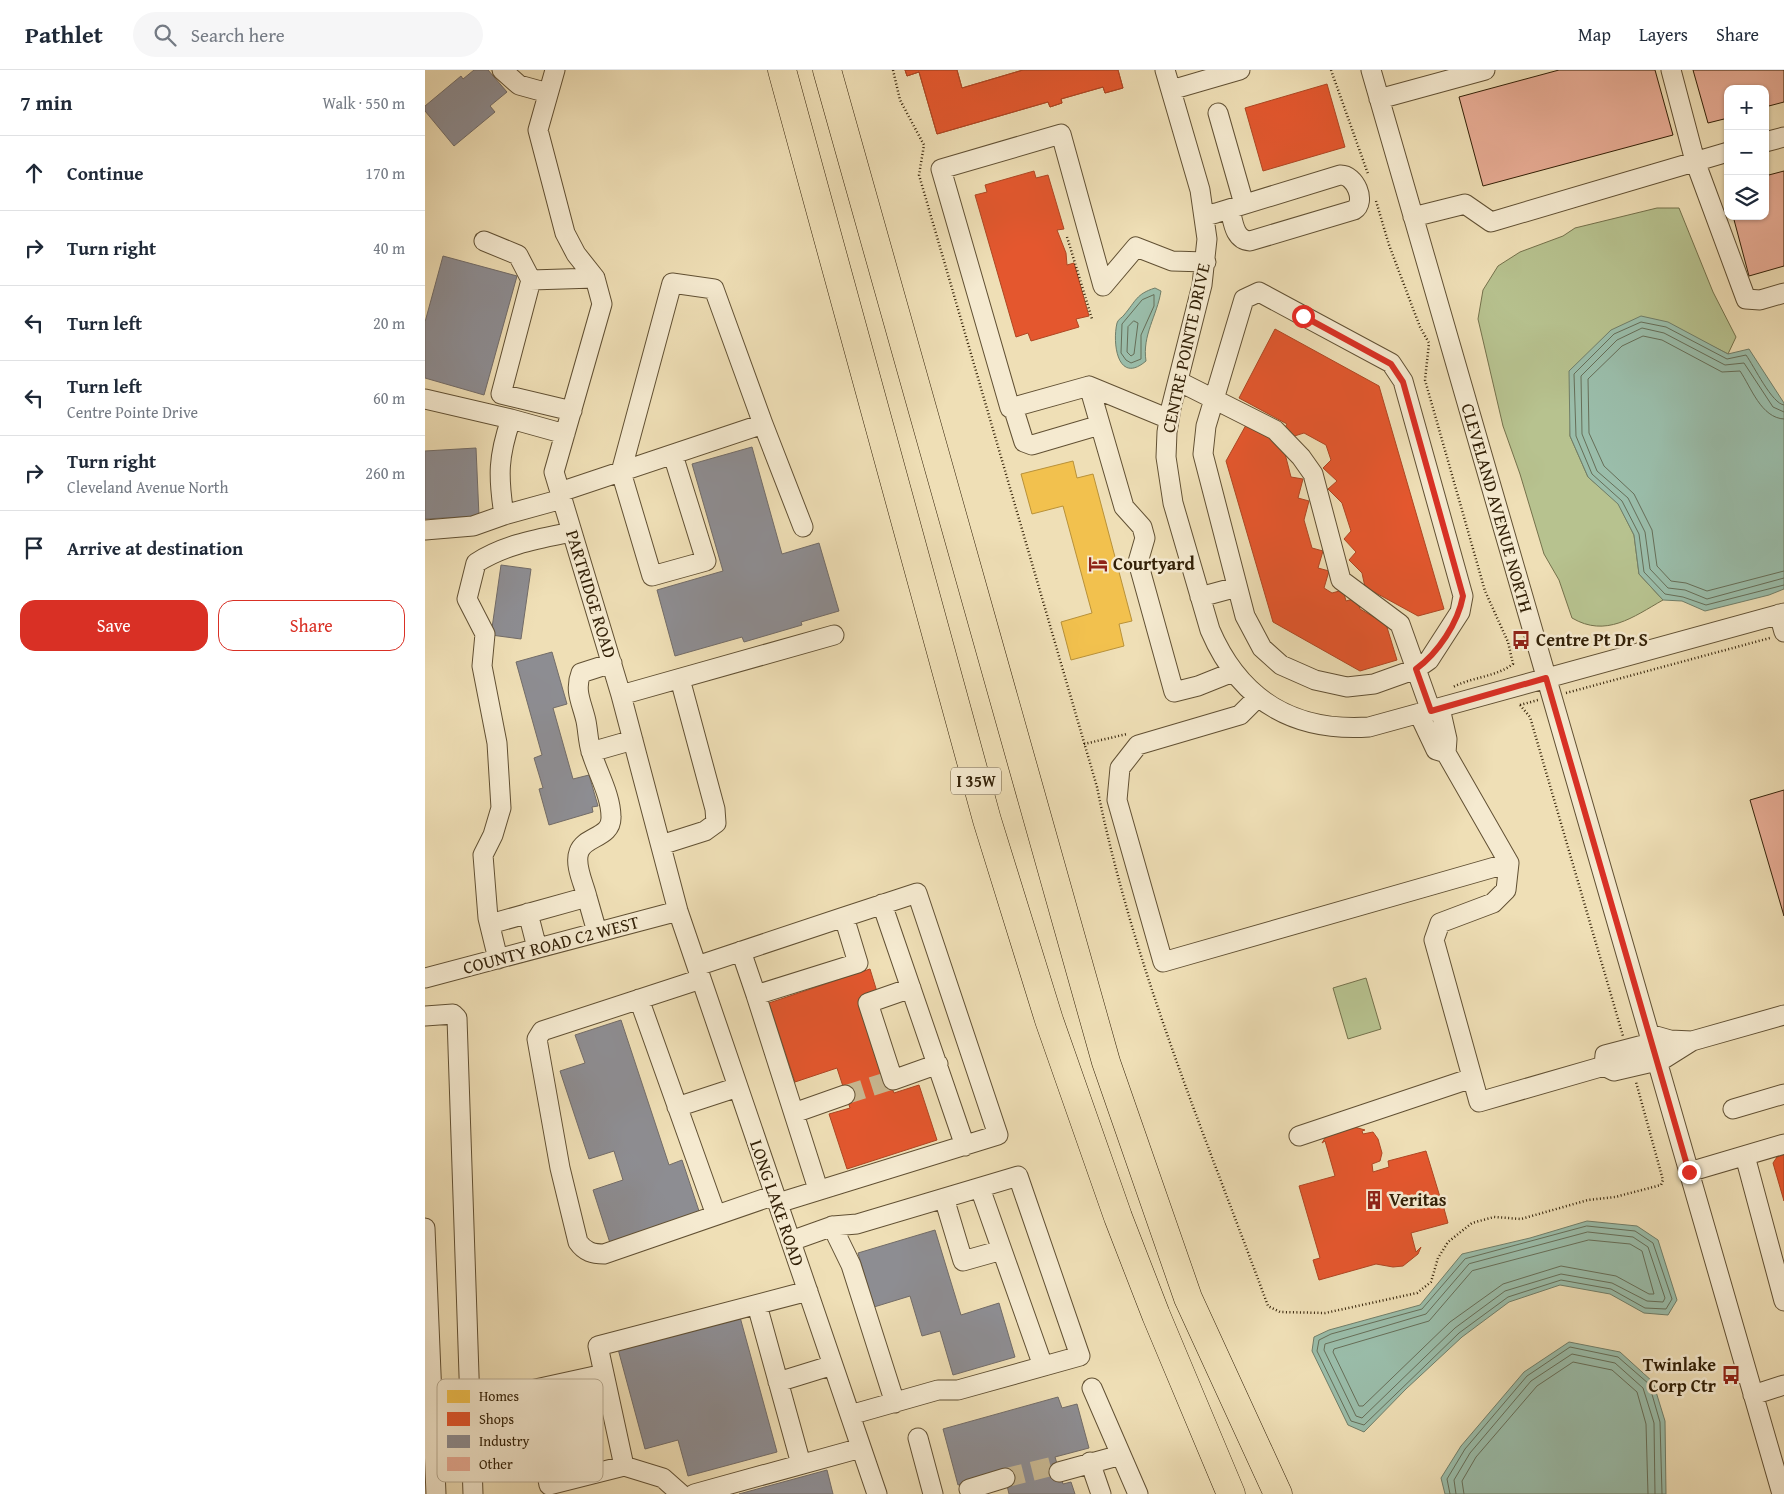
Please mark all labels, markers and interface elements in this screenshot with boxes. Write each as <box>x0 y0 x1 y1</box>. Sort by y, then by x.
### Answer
search box <box>133 12 483 57</box>
text: Pathlet <box>25 17 103 52</box>
icon: search <box>151 21 179 49</box>
text: Search here <box>191 21 285 49</box>
text: Map <box>1578 21 1611 48</box>
text: Layers <box>1639 21 1688 48</box>
text: Share <box>1716 21 1759 48</box>
map controls <box>1724 85 1769 220</box>
button: + <box>1724 85 1769 130</box>
text: 7 min <box>20 87 72 118</box>
text: Walk · 550 m <box>322 91 405 115</box>
button: − <box>1724 130 1769 175</box>
icon: ahead <box>20 159 48 187</box>
text: Continue <box>67 159 144 187</box>
text: 170 m <box>365 161 405 185</box>
button: layers <box>1724 175 1769 220</box>
icon: right <box>20 234 48 262</box>
text: Turn right <box>67 234 156 262</box>
text: 40 m <box>373 236 405 260</box>
street label: CENTRE POINTE DRIVE <box>1154 260 1217 435</box>
route start <box>1292 305 1315 328</box>
icon: left <box>20 309 48 337</box>
text: Turn left <box>67 309 142 337</box>
text: 20 m <box>373 311 405 335</box>
text: Turn left <box>67 372 142 400</box>
icon: left <box>20 384 48 412</box>
text: 60 m <box>373 386 405 410</box>
text: Centre Pointe Drive <box>67 400 198 424</box>
street label: CLEVELAND AVENUE NORTH <box>1455 400 1540 616</box>
text: Turn right <box>67 447 156 475</box>
icon: right <box>20 459 48 487</box>
text: 260 m <box>365 461 405 485</box>
text: Cleveland Avenue North <box>67 475 228 499</box>
street label: PARTRIDGE ROAD <box>559 526 624 661</box>
icon: arrive <box>20 534 48 562</box>
text: Arrive at destination <box>67 534 243 562</box>
place label: Courtyard <box>1113 550 1195 577</box>
hotel icon: Courtyard <box>1087 553 1109 575</box>
button: Save <box>20 600 208 651</box>
button: Share <box>218 600 405 651</box>
place label: Centre Pt Dr S <box>1536 626 1648 653</box>
bus stop icon: Centre Pt Dr S <box>1510 629 1532 651</box>
road number: I 35W <box>951 768 1001 794</box>
street label: COUNTY ROAD C2 WEST <box>460 908 642 981</box>
street label: LONG LAKE ROAD <box>743 1136 812 1270</box>
route end <box>1678 1161 1701 1184</box>
place label: Veritas <box>1389 1186 1447 1213</box>
building icon: Veritas <box>1363 1189 1385 1211</box>
place label: Twinlake Corp Ctr <box>1643 1351 1717 1399</box>
bus stop icon: Twinlake Corp Ctr <box>1720 1364 1742 1386</box>
legend <box>437 1379 603 1482</box>
text: Homes <box>479 1386 519 1406</box>
text: Shops <box>479 1409 514 1429</box>
text: Industry <box>479 1431 529 1451</box>
text: Other <box>479 1454 513 1474</box>

